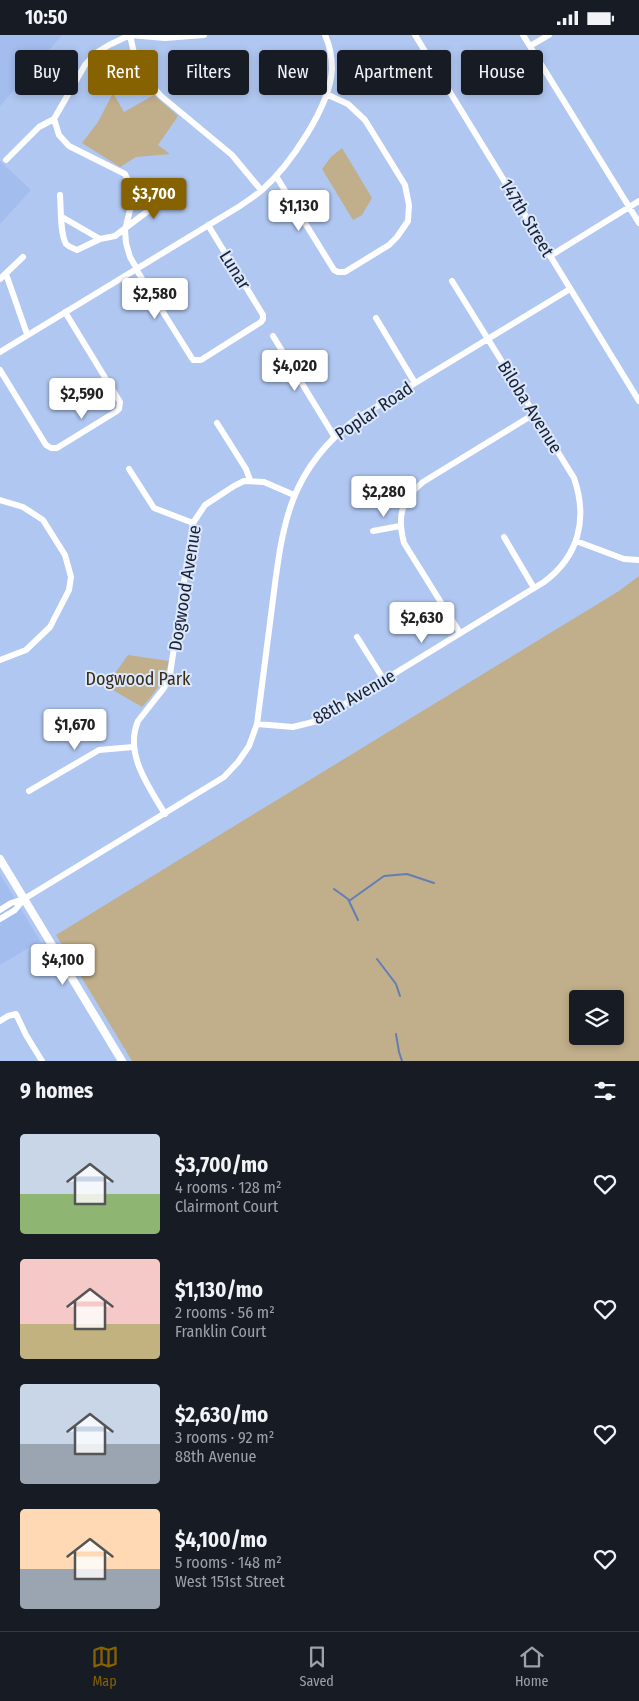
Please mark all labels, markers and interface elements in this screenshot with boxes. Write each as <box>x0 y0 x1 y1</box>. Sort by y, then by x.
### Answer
text: 10:50 <box>25 6 68 29</box>
chip: Buy <box>15 50 78 95</box>
chip: Rent <box>88 50 158 95</box>
chip: Filters <box>168 50 249 95</box>
chip: New <box>259 50 327 95</box>
chip: Apartment <box>337 50 451 95</box>
chip: House <box>461 50 543 95</box>
street label: 147th Street <box>495 175 559 261</box>
pin: $3,700 <box>113 177 195 220</box>
text: $3,700 <box>132 184 176 203</box>
pin: $1,130 <box>258 189 340 232</box>
text: $1,130 <box>279 196 319 215</box>
street label: Lunar <box>215 246 256 294</box>
pin: $2,580 <box>114 277 196 320</box>
text: $2,580 <box>133 284 177 303</box>
pin: $4,020 <box>254 349 336 392</box>
text: $4,020 <box>273 356 317 375</box>
street label: Biloba Avenue <box>493 357 567 457</box>
pin: $2,590 <box>41 377 123 420</box>
street label: Poplar Road <box>331 377 417 445</box>
text: $2,590 <box>60 384 104 403</box>
pin: $2,280 <box>343 475 425 518</box>
text: $2,280 <box>362 482 406 501</box>
street label: Dogwood Avenue <box>164 523 206 652</box>
pin: $2,630 <box>381 601 463 644</box>
text: $2,630 <box>400 608 444 627</box>
street label: 88th Avenue <box>309 664 399 729</box>
park label: Dogwood Park <box>86 668 191 690</box>
pin: $1,670 <box>34 709 116 751</box>
text: $1,670 <box>54 715 96 734</box>
pin: $4,100 <box>22 943 104 986</box>
text: $4,100 <box>42 950 84 969</box>
map controls <box>569 990 624 1045</box>
button: layers <box>569 990 624 1045</box>
icon: filters <box>591 1077 619 1105</box>
text: 9 homes <box>20 1078 93 1104</box>
text: $3,700/mo <box>175 1152 268 1178</box>
icon: home <box>60 1154 120 1214</box>
icon: heart <box>591 1170 619 1198</box>
text: 4 rooms · 128 m² <box>175 1178 282 1197</box>
text: Clairmont Court <box>175 1197 278 1216</box>
text: $1,130/mo <box>175 1277 263 1303</box>
icon: home <box>60 1279 120 1339</box>
icon: heart <box>591 1295 619 1323</box>
text: 2 rooms · 56 m² <box>175 1303 275 1322</box>
text: Franklin Court <box>175 1322 266 1341</box>
text: $2,630/mo <box>175 1402 268 1428</box>
icon: home <box>60 1404 120 1464</box>
icon: heart <box>591 1420 619 1448</box>
text: 3 rooms · 92 m² <box>175 1428 274 1447</box>
text: 88th Avenue <box>175 1447 257 1466</box>
text: $4,100/mo <box>175 1527 267 1553</box>
icon: home <box>60 1529 120 1589</box>
icon: heart <box>591 1545 619 1573</box>
text: 5 rooms · 148 m² <box>175 1553 282 1572</box>
text: West 151st Street <box>175 1572 285 1591</box>
tab: Map <box>91 1643 119 1690</box>
tab: Saved <box>300 1643 334 1690</box>
tab: Home <box>515 1643 548 1690</box>

